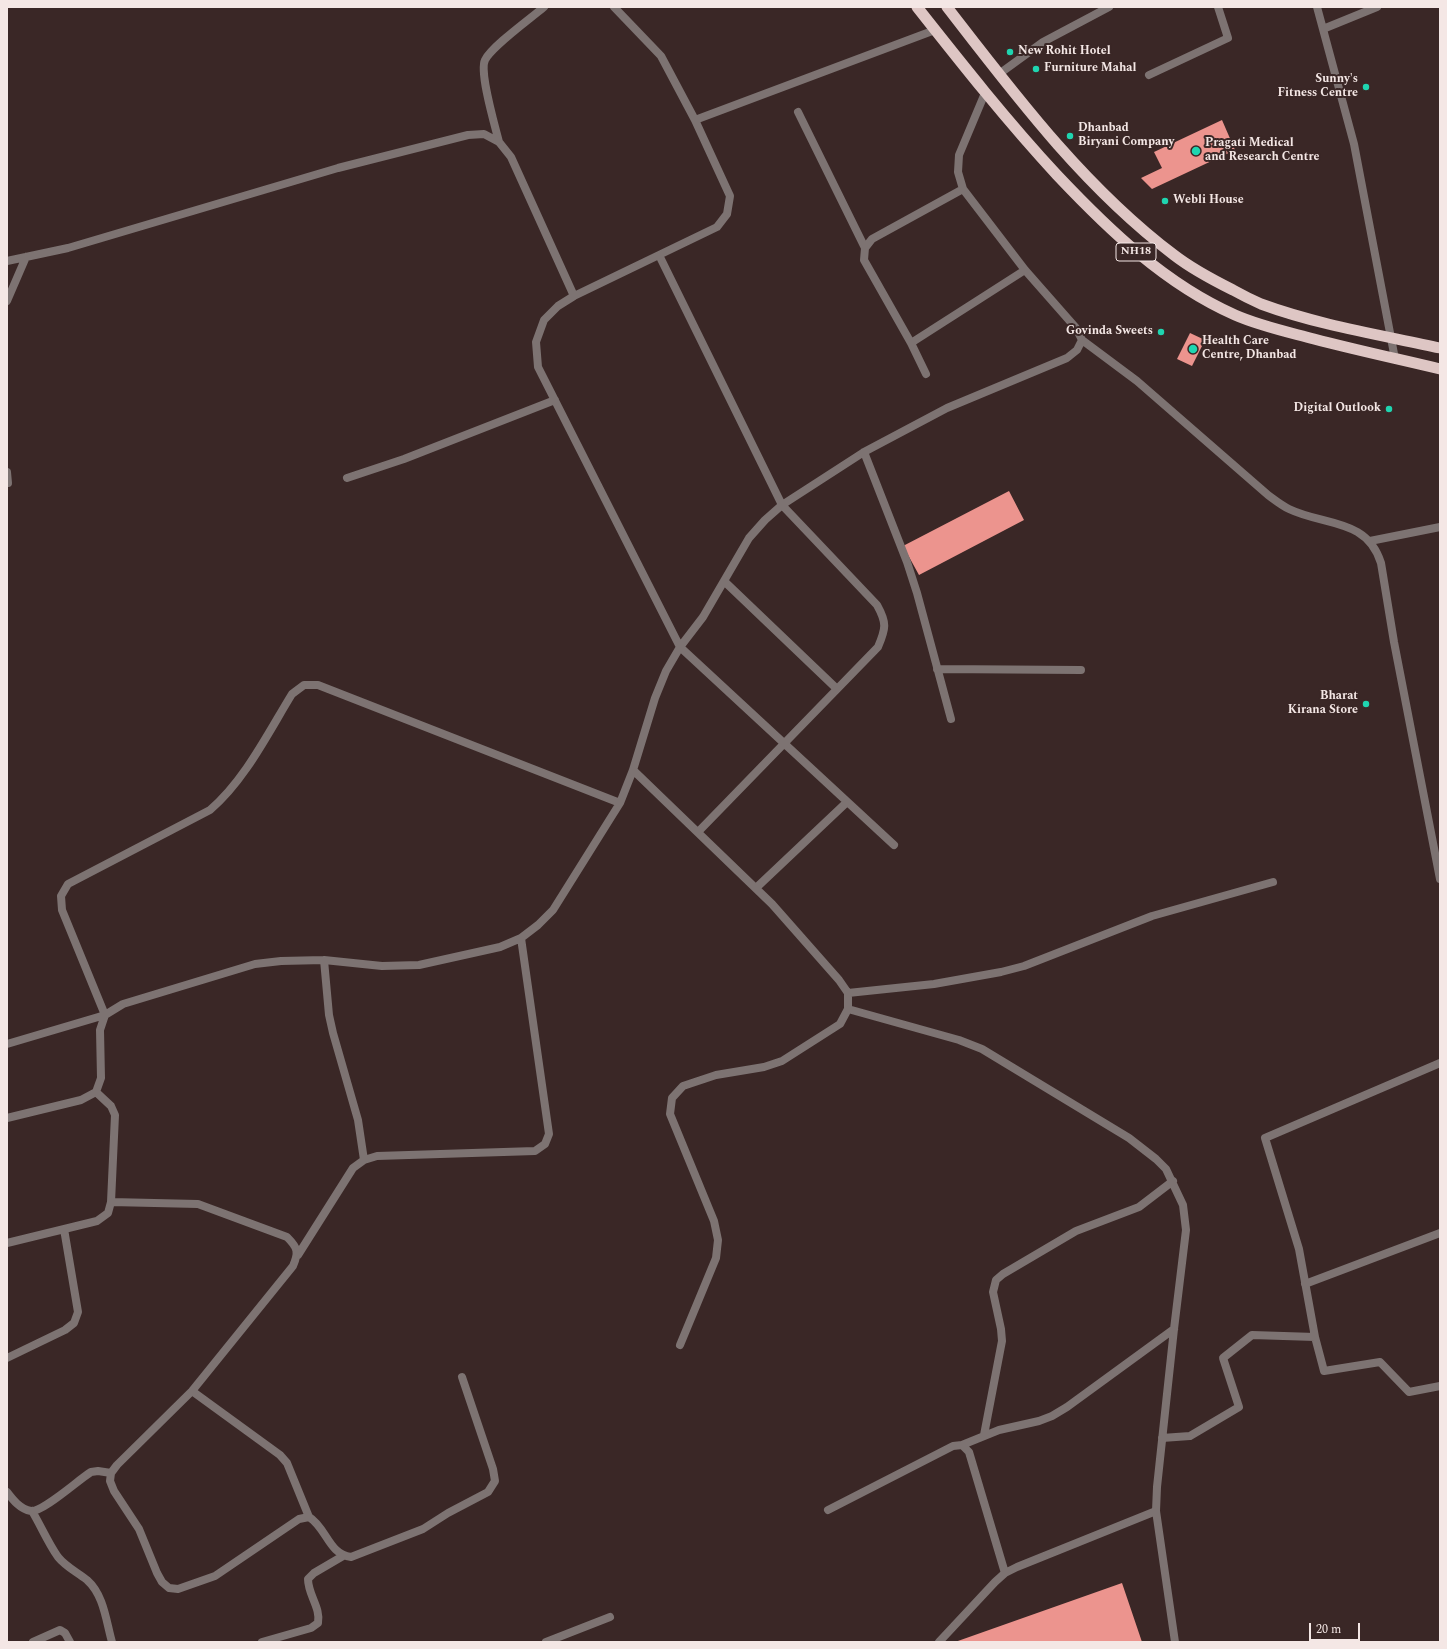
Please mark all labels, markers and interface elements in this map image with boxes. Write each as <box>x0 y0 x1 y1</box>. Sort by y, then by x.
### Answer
place label: New Rohit Hotel <box>1018 45 1111 59</box>
marker: New Rohit Hotel <box>1005 47 1015 57</box>
place label: Furniture Mahal <box>1044 62 1136 76</box>
marker: Furniture Mahal <box>1031 64 1041 74</box>
place label: Sunny's Fitness Centre <box>1277 73 1358 101</box>
marker: Sunny's Fitness Centre <box>1361 82 1371 92</box>
place label: Dhanbad Biryani Company <box>1078 122 1174 150</box>
marker: Dhanbad Biryani Company <box>1065 131 1075 141</box>
place label: Pragati Medical and Research Centre <box>1205 137 1319 165</box>
marker: Pragati Medical and Research Centre <box>1190 145 1202 157</box>
place label: Webli House <box>1173 194 1244 208</box>
marker: Webli House <box>1160 196 1170 206</box>
road number: NH18 <box>1116 243 1156 261</box>
place label: Govinda Sweets <box>1066 325 1153 339</box>
marker: Govinda Sweets <box>1156 327 1166 337</box>
place label: Health Care Centre, Dhanbad <box>1202 335 1297 363</box>
marker: Health Care Centre, Dhanbad <box>1187 343 1199 355</box>
place label: Digital Outlook <box>1294 402 1381 416</box>
marker: Digital Outlook <box>1384 404 1394 414</box>
place label: Bharat Kirana Store <box>1288 690 1358 718</box>
marker: Bharat Kirana Store <box>1361 699 1371 709</box>
scale bar <box>1311 1615 1362 1641</box>
text: 20 m <box>1316 1620 1341 1639</box>

